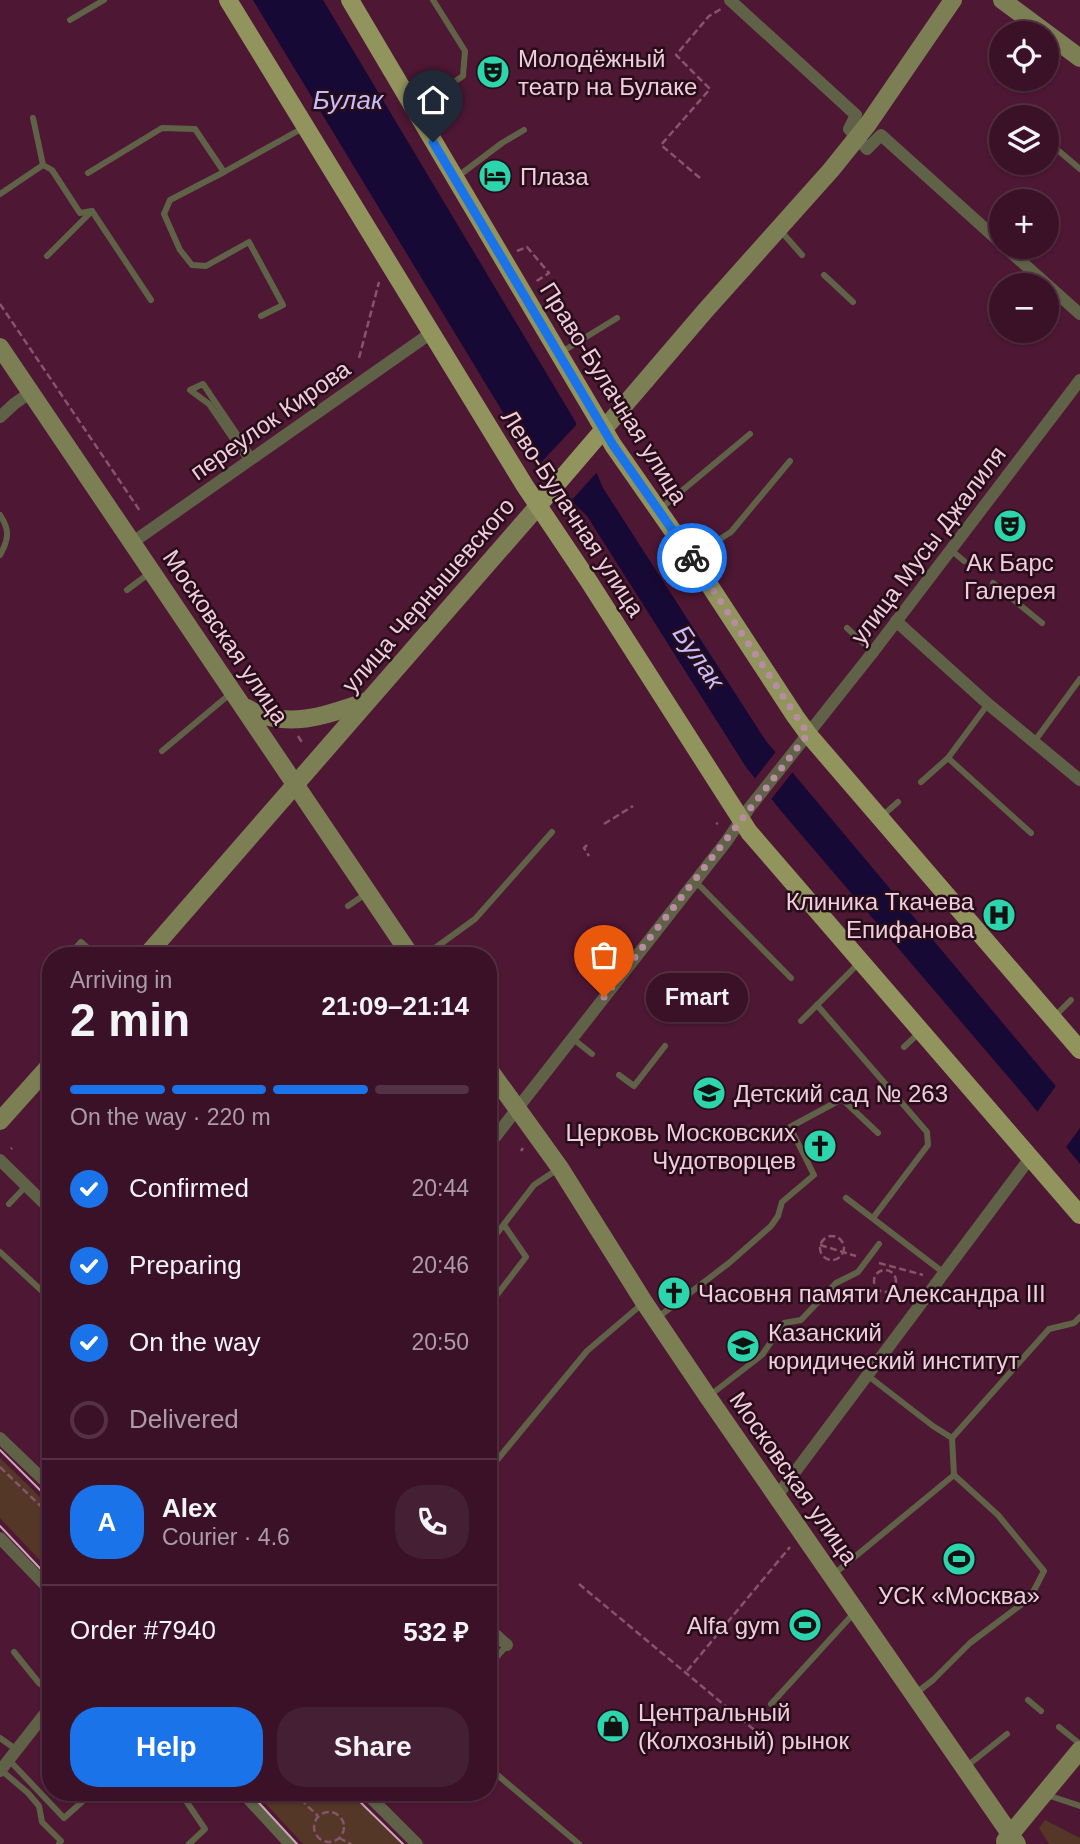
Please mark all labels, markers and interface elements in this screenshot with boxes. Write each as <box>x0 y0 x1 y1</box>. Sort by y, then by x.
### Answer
map controls <box>989 21 1059 343</box>
button: locate <box>989 21 1059 91</box>
place label: Молодёжный театр на Булаке <box>518 45 697 100</box>
theatre icon: Молодёжный театр на Булаке <box>474 53 512 91</box>
pin <box>403 70 463 142</box>
icon: home <box>414 81 452 119</box>
water label: Булак <box>313 85 385 115</box>
button: layers <box>989 105 1059 175</box>
hotel icon: Плаза <box>476 157 514 195</box>
place label: Плаза <box>520 163 589 190</box>
button: + <box>989 189 1059 259</box>
button: − <box>989 273 1059 343</box>
street label: Право-Булачная улица <box>535 277 694 509</box>
street label: переулок Кирова <box>185 354 356 485</box>
street label: Лево-Булачная улица <box>496 405 650 622</box>
street label: улица Мусы Джалиля <box>845 441 1011 649</box>
street label: улица Чернышевского <box>336 492 520 698</box>
theatre icon: Ак Барс Галерея <box>991 507 1029 545</box>
courier <box>657 523 727 593</box>
icon: bike <box>673 539 711 577</box>
street label: Московская улица <box>158 545 295 730</box>
place label: Ак Барс Галерея <box>964 549 1056 604</box>
water label: Булак <box>667 619 732 696</box>
place label: Клиника Ткачева Епифанова <box>786 888 975 943</box>
hospital icon: Клиника Ткачева Епифанова <box>980 896 1018 934</box>
pin <box>574 925 634 997</box>
icon: bag <box>585 936 623 974</box>
text: Arriving in <box>70 967 172 993</box>
callout: Fmart <box>646 972 748 1021</box>
text: Fmart <box>665 984 729 1010</box>
text: 21:09–21:14 <box>322 991 469 1021</box>
text: 2 min <box>70 994 190 1046</box>
school or university icon: Детский сад № 263 <box>690 1074 728 1112</box>
place label: Детский сад № 263 <box>734 1080 948 1107</box>
text: On the way · 220 m <box>70 1104 271 1130</box>
place label: Церковь Московских Чудотворцев <box>565 1119 796 1174</box>
church icon: Церковь Московских Чудотворцев <box>801 1127 839 1165</box>
icon: check <box>70 1170 108 1208</box>
text: Confirmed <box>129 1173 249 1203</box>
text: 20:44 <box>411 1175 469 1201</box>
icon: check <box>70 1247 108 1285</box>
text: Preparing <box>129 1250 242 1280</box>
text: 20:46 <box>411 1252 469 1278</box>
church icon: Часовня памяти Александра III <box>655 1274 693 1312</box>
place label: Часовня памяти Александра III <box>698 1280 1046 1307</box>
place label: Казанский юридический институт <box>768 1319 1019 1374</box>
icon: check <box>70 1324 108 1362</box>
text: On the way <box>129 1327 261 1357</box>
school or university icon: Казанский юридический институт <box>724 1327 762 1365</box>
text: 20:50 <box>411 1329 469 1355</box>
street label: Московская улица <box>724 1387 864 1570</box>
text: Delivered <box>129 1404 239 1434</box>
button: phone <box>395 1485 469 1559</box>
text: Alex <box>162 1493 217 1523</box>
text: A <box>98 1507 116 1537</box>
text: Courier · 4.6 <box>162 1524 290 1550</box>
sports icon: УСК «Москва» <box>940 1540 978 1578</box>
place label: УСК «Москва» <box>878 1582 1040 1609</box>
sports icon: Alfa gym <box>786 1606 824 1644</box>
place label: Alfa gym <box>687 1612 780 1639</box>
text: Order #7940 <box>70 1615 216 1645</box>
text: 532 ₽ <box>403 1617 469 1647</box>
place label: Центральный (Колхозный) рынок <box>638 1699 849 1754</box>
button: Help <box>70 1707 263 1787</box>
button: Share <box>277 1707 469 1787</box>
shop icon: Центральный (Колхозный) рынок <box>594 1707 632 1745</box>

